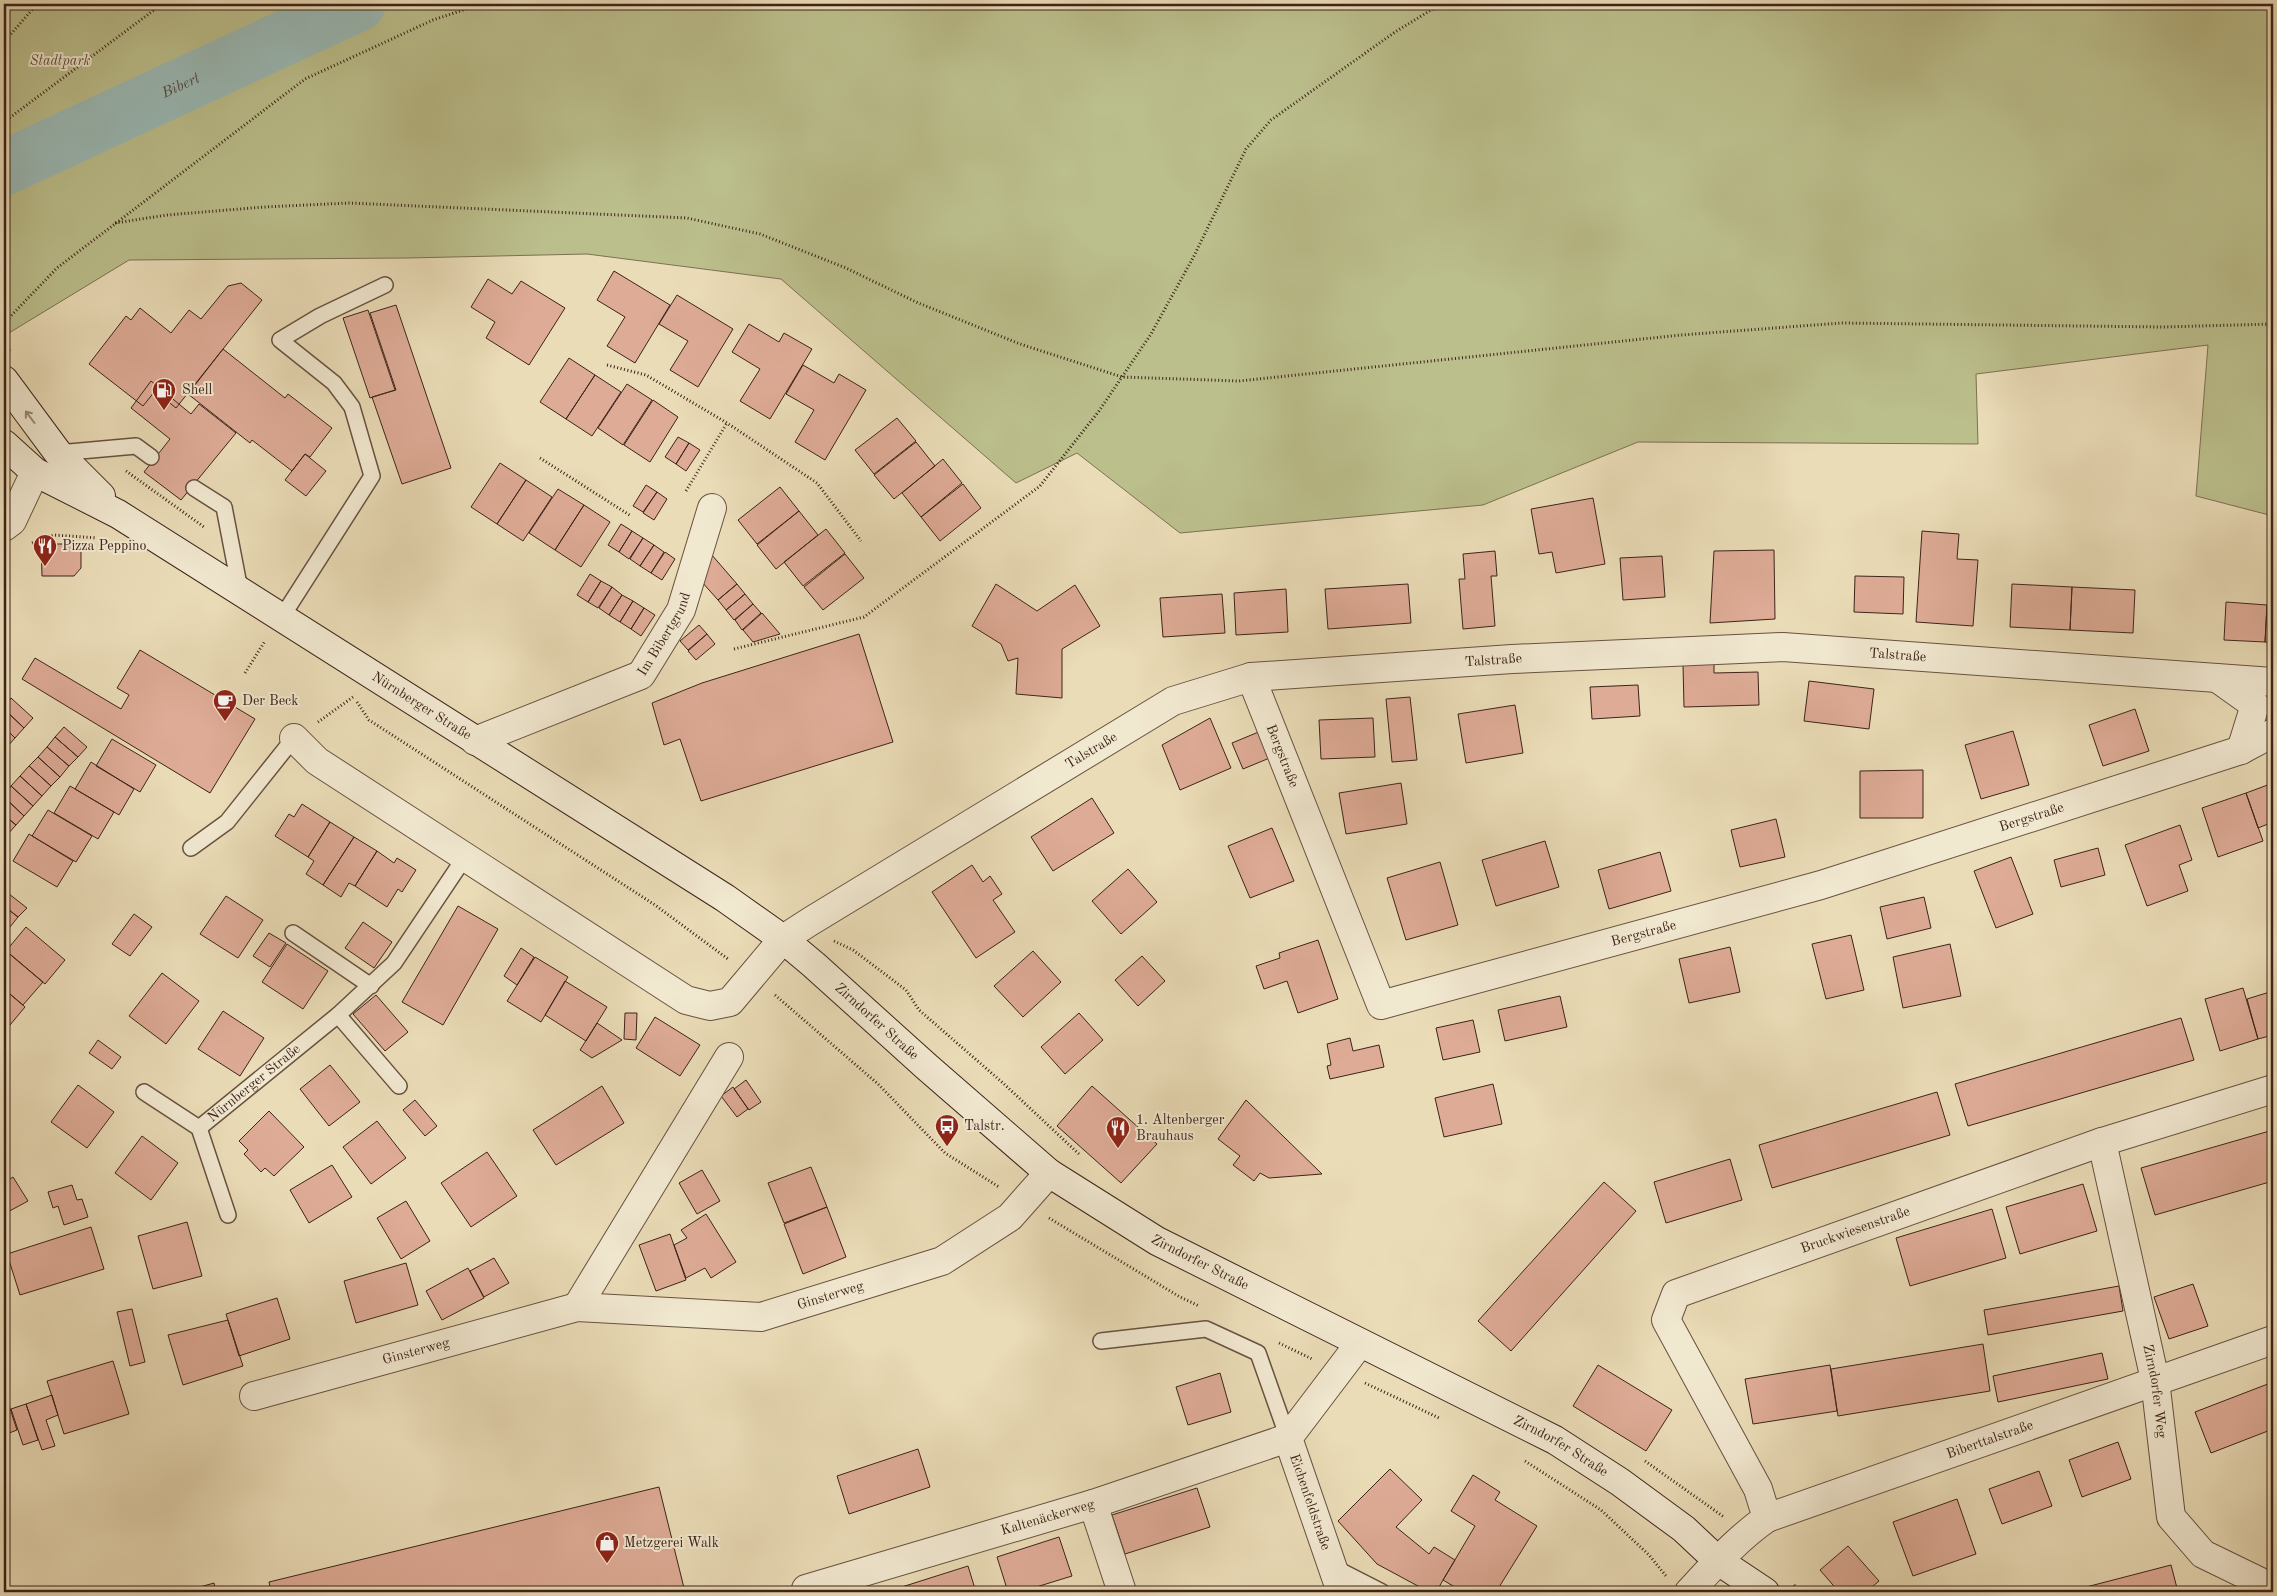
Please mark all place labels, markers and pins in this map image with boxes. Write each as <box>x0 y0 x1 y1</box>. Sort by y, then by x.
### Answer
fuel station icon: Shell <box>151 377 177 411</box>
place label: Shell <box>182 383 213 397</box>
restaurant icon: Pizza Peppino <box>32 533 58 567</box>
place label: Pizza Peppino <box>62 539 147 553</box>
cafe icon: Der Beck <box>212 688 238 722</box>
place label: Der Beck <box>242 694 299 708</box>
bus stop icon: Talstr. <box>934 1113 960 1147</box>
place label: 1. Altenberger Brauhaus <box>1136 1113 1225 1143</box>
restaurant icon: 1. Altenberger Brauhaus <box>1105 1115 1131 1149</box>
place label: Talstr. <box>964 1119 1005 1133</box>
shop icon: Metzgerei Walk <box>594 1530 620 1564</box>
place label: Metzgerei Walk <box>624 1536 719 1550</box>

